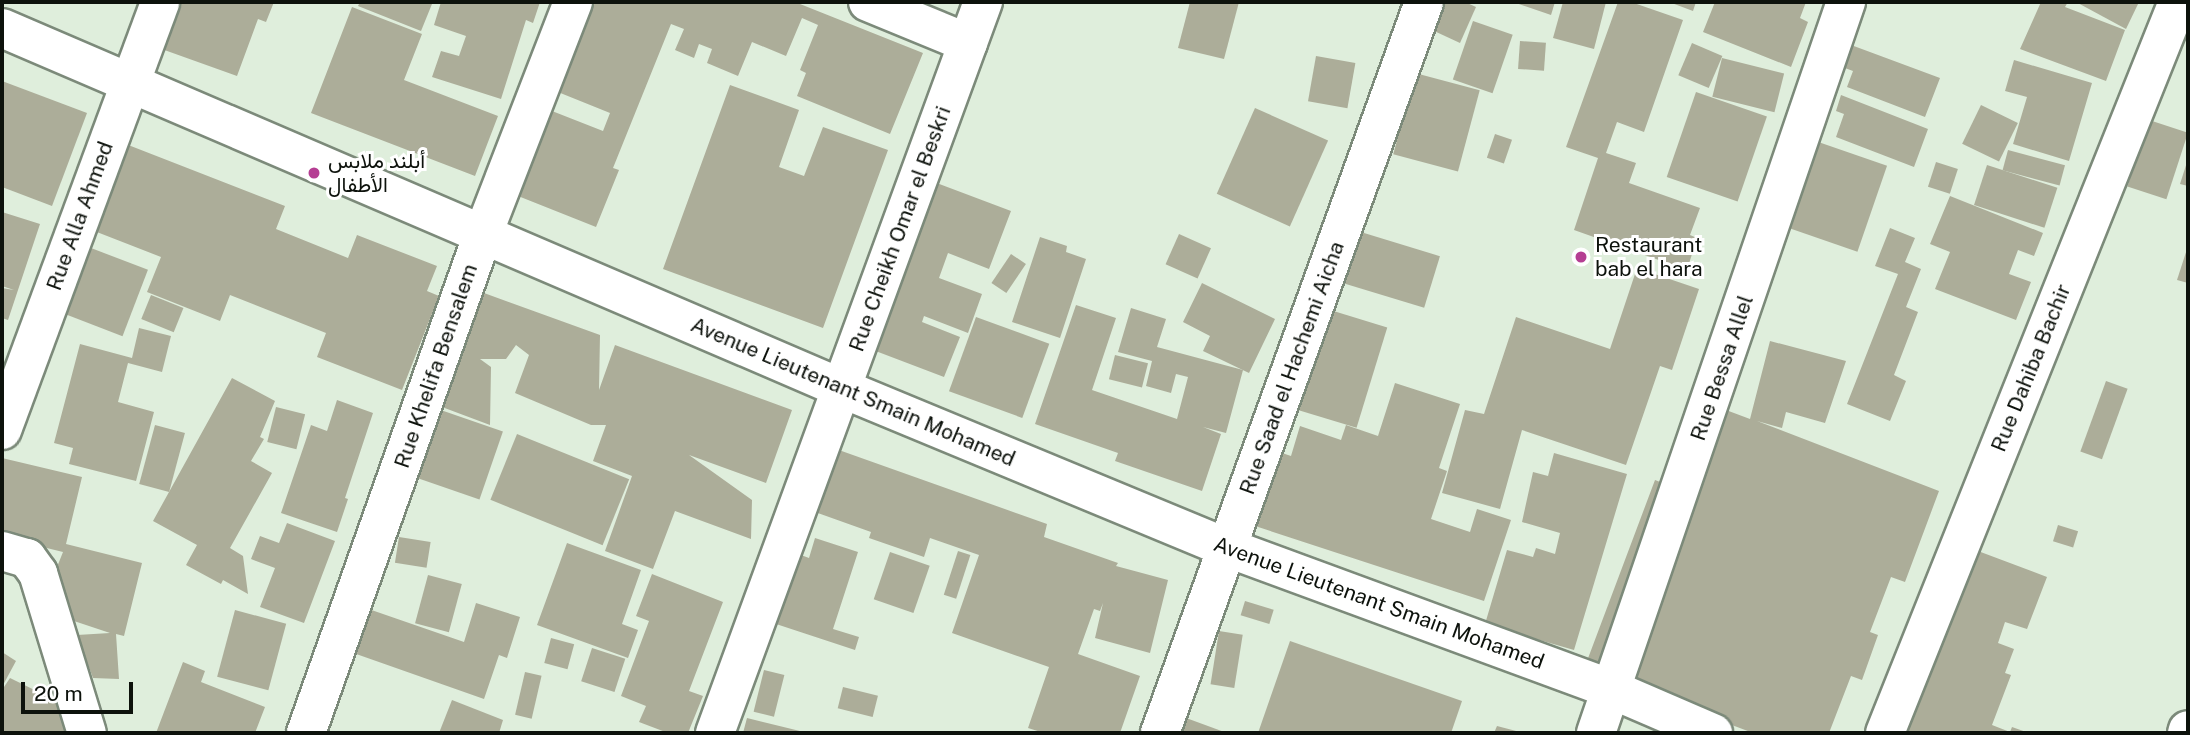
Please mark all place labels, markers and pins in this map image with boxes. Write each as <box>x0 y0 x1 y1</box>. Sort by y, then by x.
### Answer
place label: أبلند ملابس اﻷطفال <box>328 148 425 198</box>
marker: أبلند ملابس اﻷطفال <box>306 165 322 181</box>
place label: Restaurant bab el hara <box>1595 232 1703 282</box>
marker: Restaurant bab el hara <box>1573 249 1589 265</box>

